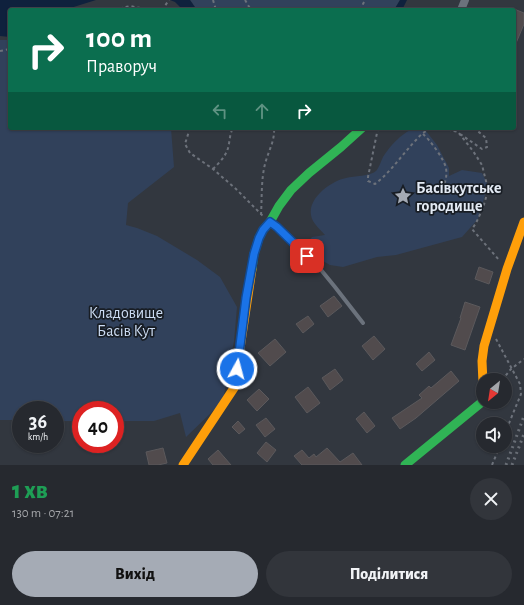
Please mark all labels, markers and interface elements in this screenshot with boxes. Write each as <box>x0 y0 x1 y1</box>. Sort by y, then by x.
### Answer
icon: right <box>20 24 72 76</box>
text: 100 m <box>86 25 152 53</box>
text: Праворуч <box>86 58 157 76</box>
icon: left <box>209 100 231 122</box>
icon: ahead <box>251 100 273 122</box>
icon: right <box>293 100 315 122</box>
place label: Басівкутське городище <box>416 180 502 214</box>
place icon: Басівкутське городище <box>393 186 413 206</box>
pin <box>290 239 324 273</box>
icon: arrive <box>296 245 318 267</box>
park label: Кладовище Басів Кут <box>89 305 163 340</box>
position arrow <box>216 348 258 390</box>
north arrow <box>476 373 512 409</box>
map controls <box>476 373 512 453</box>
speed limit sign: 40 <box>72 401 124 453</box>
text: 36 <box>29 412 47 432</box>
button: sound <box>476 417 512 453</box>
text: km/h <box>28 432 48 442</box>
button: close <box>470 478 512 520</box>
text: 1 хв <box>12 479 48 503</box>
text: 130 m · 07:21 <box>12 507 74 520</box>
button: Вихід <box>12 551 258 597</box>
button: Поділитися <box>266 551 512 597</box>

